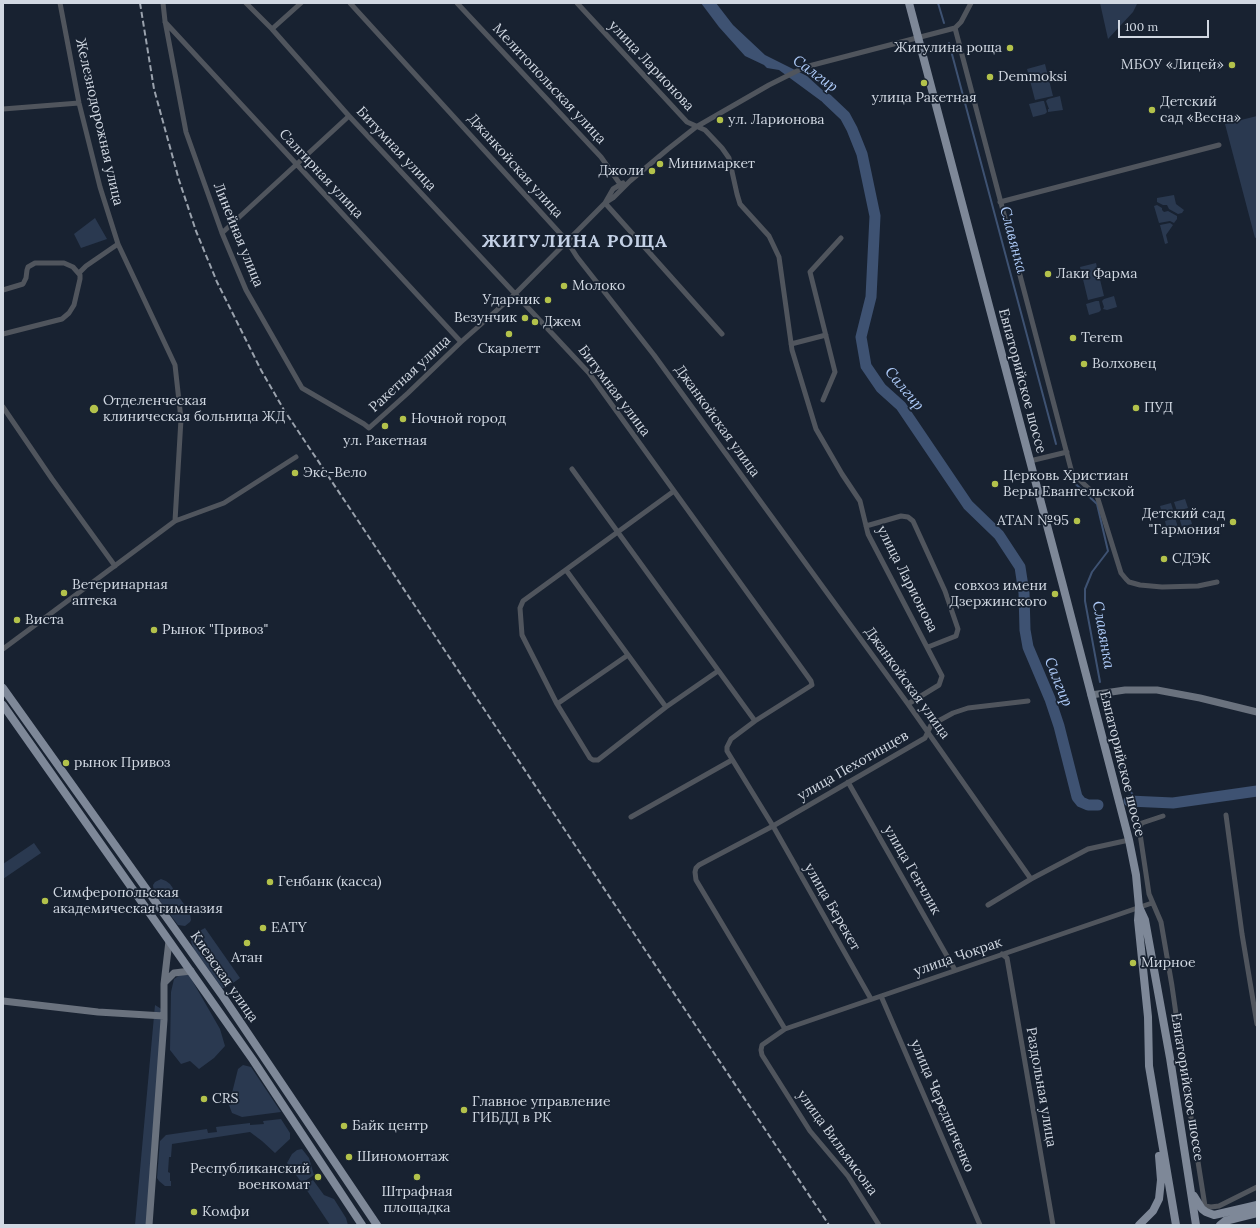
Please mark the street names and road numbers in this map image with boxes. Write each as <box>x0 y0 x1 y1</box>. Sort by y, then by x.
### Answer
street label: улица Ларионова <box>605 17 697 115</box>
street label: Мелитопольская улица <box>489 20 609 148</box>
street label: Железнодорожная улица <box>72 37 126 207</box>
street label: Битумная улица <box>352 103 440 195</box>
street label: Джанкойская улица <box>464 110 566 222</box>
street label: Салгирная улица <box>275 126 367 222</box>
street label: Линейная улица <box>209 180 267 290</box>
street label: Евпаторийское шоссе <box>995 307 1049 455</box>
street label: Ракетная улица <box>366 332 454 416</box>
street label: Битумная улица <box>574 342 654 440</box>
street label: Джанкойская улица <box>671 362 763 480</box>
street label: улица Ларионова <box>873 523 941 635</box>
street label: Джанкойская улица <box>861 624 953 742</box>
street label: Евпаторийское шоссе <box>1096 690 1148 838</box>
street label: улица Пехотинцев <box>795 727 911 805</box>
street label: улица Генчлик <box>880 822 944 918</box>
street label: улица Берекет <box>800 860 864 954</box>
street label: Киевская улица <box>186 928 262 1026</box>
street label: улица Чокрак <box>912 934 1004 980</box>
street label: Евпаторийское шоссе <box>1167 1012 1207 1162</box>
street label: Раздольная улица <box>1022 1026 1060 1148</box>
street label: улица Чередниченко <box>906 1037 978 1175</box>
street label: улица Вильямсона <box>793 1087 881 1199</box>

